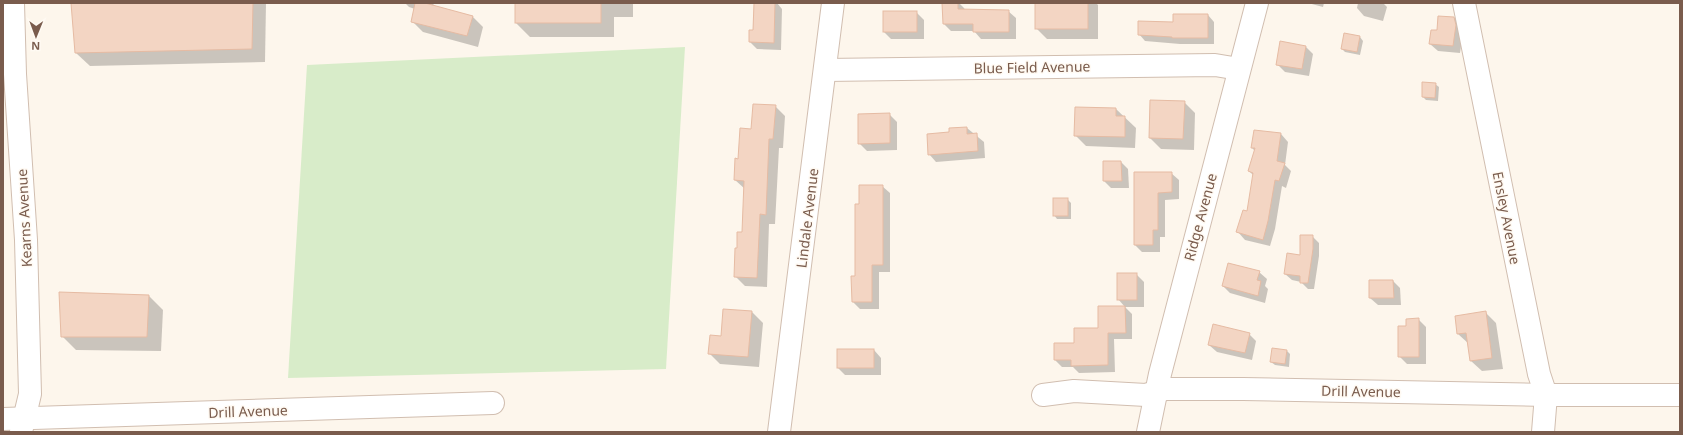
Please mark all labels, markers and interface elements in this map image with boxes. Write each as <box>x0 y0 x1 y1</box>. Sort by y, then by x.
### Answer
north arrow <box>16 16 56 56</box>
text: N <box>31 39 40 54</box>
street label: Blue Field Avenue <box>973 56 1091 78</box>
street label: Lindale Avenue <box>791 167 823 269</box>
street label: Kearns Avenue <box>12 168 36 268</box>
street label: Ensley Avenue <box>1489 170 1525 266</box>
street label: Ridge Avenue <box>1179 171 1221 263</box>
street label: Drill Avenue <box>1321 381 1401 401</box>
street label: Drill Avenue <box>208 400 288 422</box>

